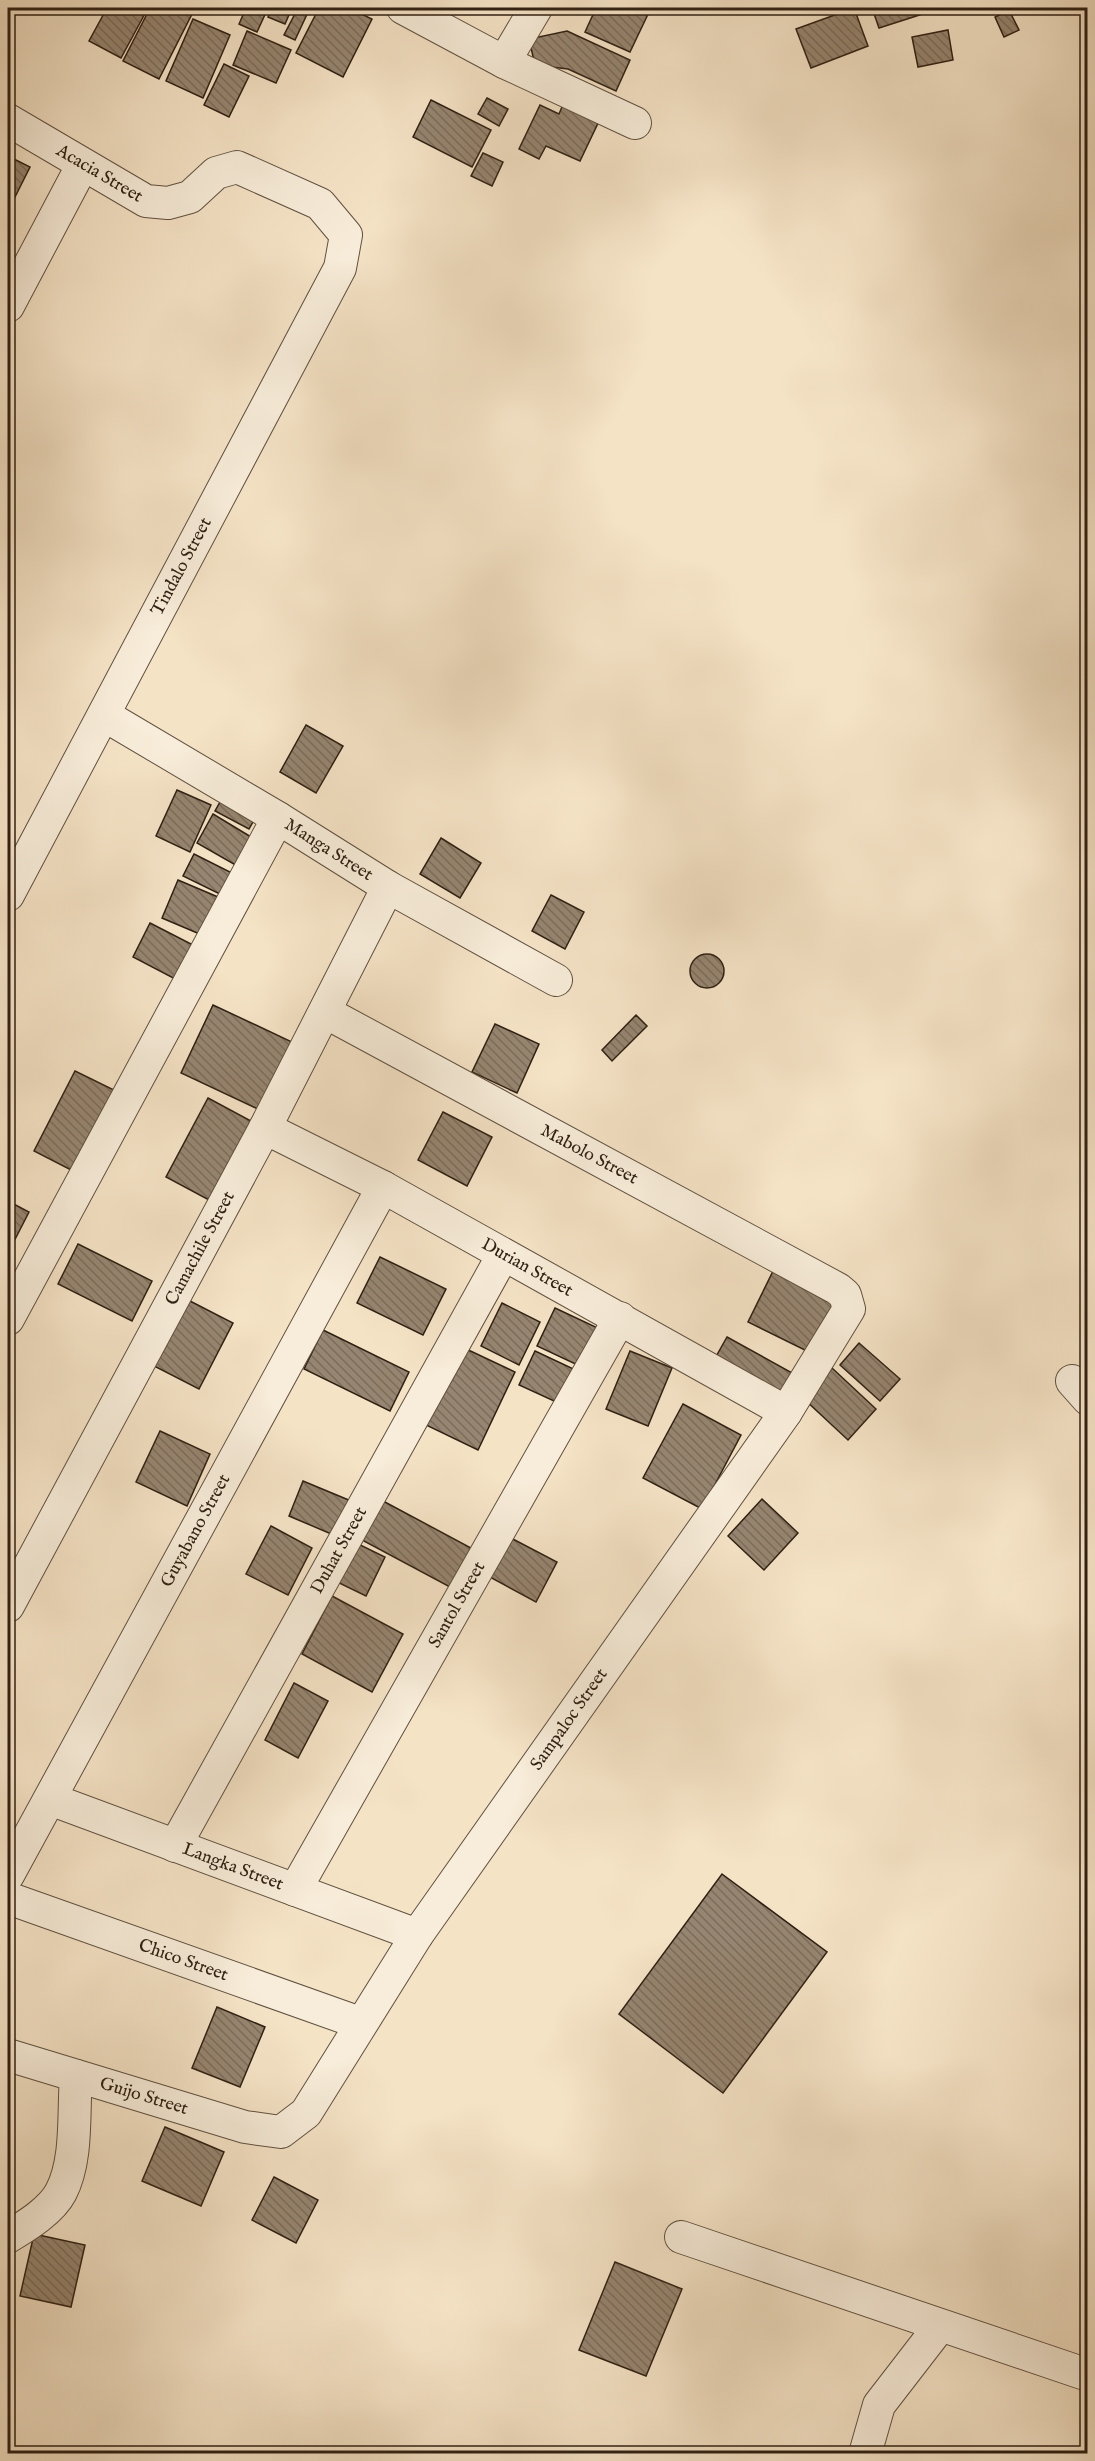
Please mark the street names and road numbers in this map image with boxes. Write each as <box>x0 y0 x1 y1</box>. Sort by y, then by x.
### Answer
street label: Acacia Street <box>51 139 147 208</box>
street label: Tindalo Street <box>146 514 218 620</box>
street label: Manga Street <box>280 813 377 886</box>
street label: Mabolo Street <box>536 1120 642 1190</box>
street label: Camachile Street <box>160 1187 240 1309</box>
street label: Durian Street <box>477 1233 577 1302</box>
street label: Guyabano Street <box>155 1470 236 1591</box>
street label: Duhat Street <box>306 1503 372 1598</box>
street label: Santol Street <box>423 1557 491 1652</box>
street label: Sampaloc Street <box>525 1664 613 1775</box>
street label: Langka Street <box>179 1838 287 1896</box>
street label: Chico Street <box>135 1934 231 1987</box>
street label: Guijo Street <box>97 2072 191 2121</box>

